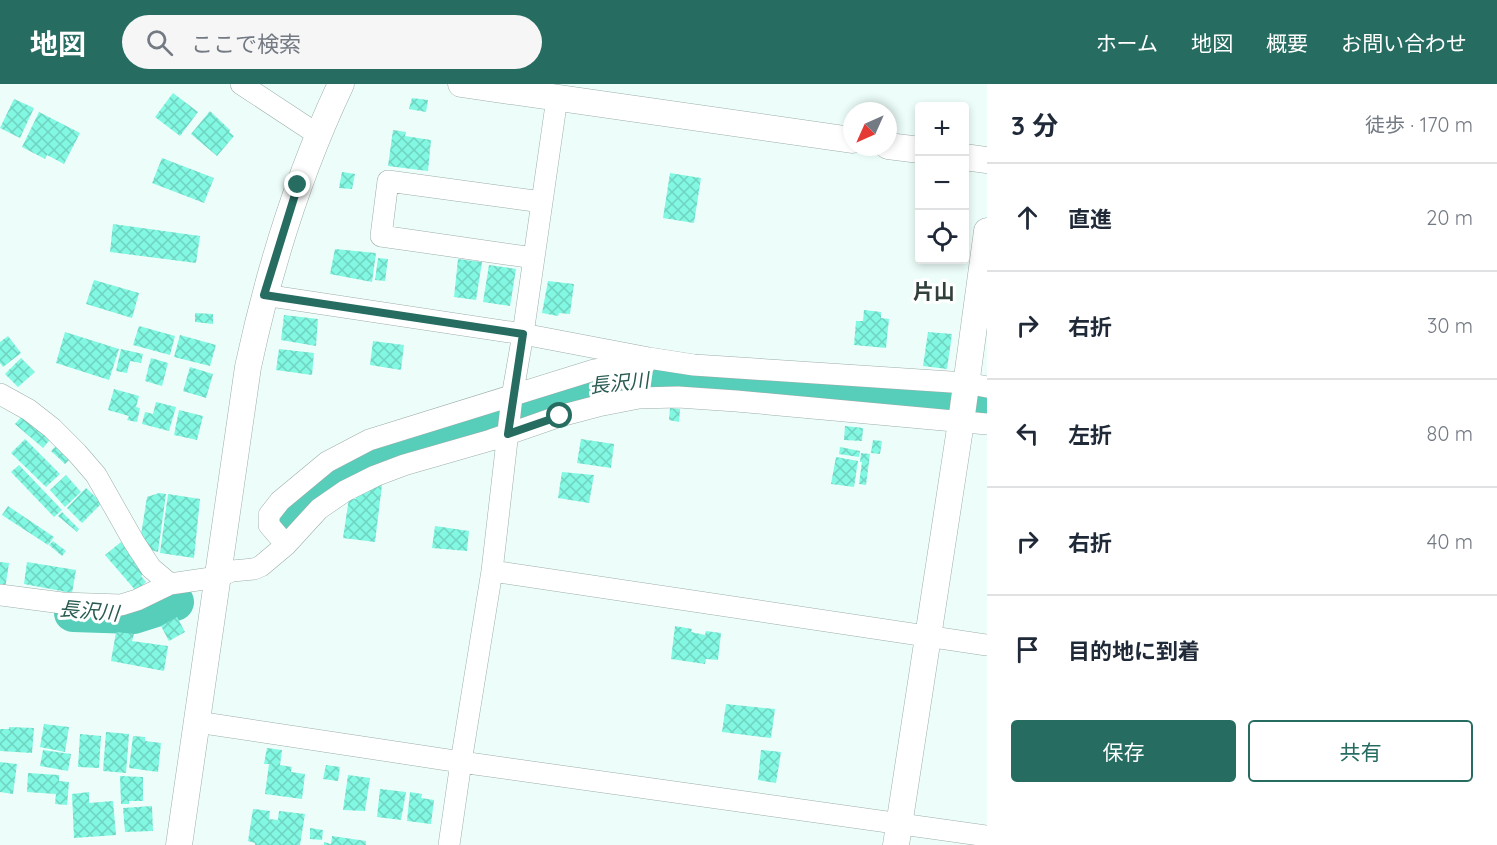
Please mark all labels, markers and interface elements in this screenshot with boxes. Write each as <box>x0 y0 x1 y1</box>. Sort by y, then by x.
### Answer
search box <box>122 15 542 69</box>
text: 地図 <box>30 26 86 61</box>
icon: search <box>143 26 176 59</box>
text: ここで検索 <box>191 30 301 58</box>
text: ホーム <box>1096 30 1158 56</box>
text: 地図 <box>1191 30 1233 56</box>
text: 概要 <box>1266 30 1308 56</box>
text: お問い合わせ <box>1341 30 1467 56</box>
north arrow <box>843 102 897 156</box>
map controls <box>915 102 969 264</box>
button: + <box>915 102 969 156</box>
text: 3 分 <box>1011 109 1058 142</box>
text: 徒歩 · 170 m <box>1365 112 1473 137</box>
button: − <box>915 156 969 210</box>
route end <box>284 171 310 197</box>
icon: ahead <box>1011 201 1044 234</box>
text: 直進 <box>1068 205 1112 233</box>
text: 20 m <box>1426 205 1473 230</box>
button: locate <box>915 210 969 264</box>
district label: 片山 <box>913 278 955 304</box>
icon: right <box>1011 309 1044 342</box>
text: 右折 <box>1068 313 1112 341</box>
text: 30 m <box>1427 313 1473 338</box>
water label: 長沢川 <box>588 367 652 398</box>
route start <box>546 402 572 428</box>
icon: left <box>1011 417 1044 450</box>
text: 左折 <box>1068 421 1112 449</box>
text: 80 m <box>1427 421 1473 446</box>
icon: right <box>1011 525 1044 558</box>
text: 右折 <box>1068 529 1112 557</box>
text: 40 m <box>1427 529 1473 554</box>
water label: 長沢川 <box>58 595 122 626</box>
icon: arrive <box>1011 633 1044 666</box>
text: 目的地に到着 <box>1068 637 1200 665</box>
button: 保存 <box>1011 720 1236 782</box>
button: 共有 <box>1248 720 1473 782</box>

